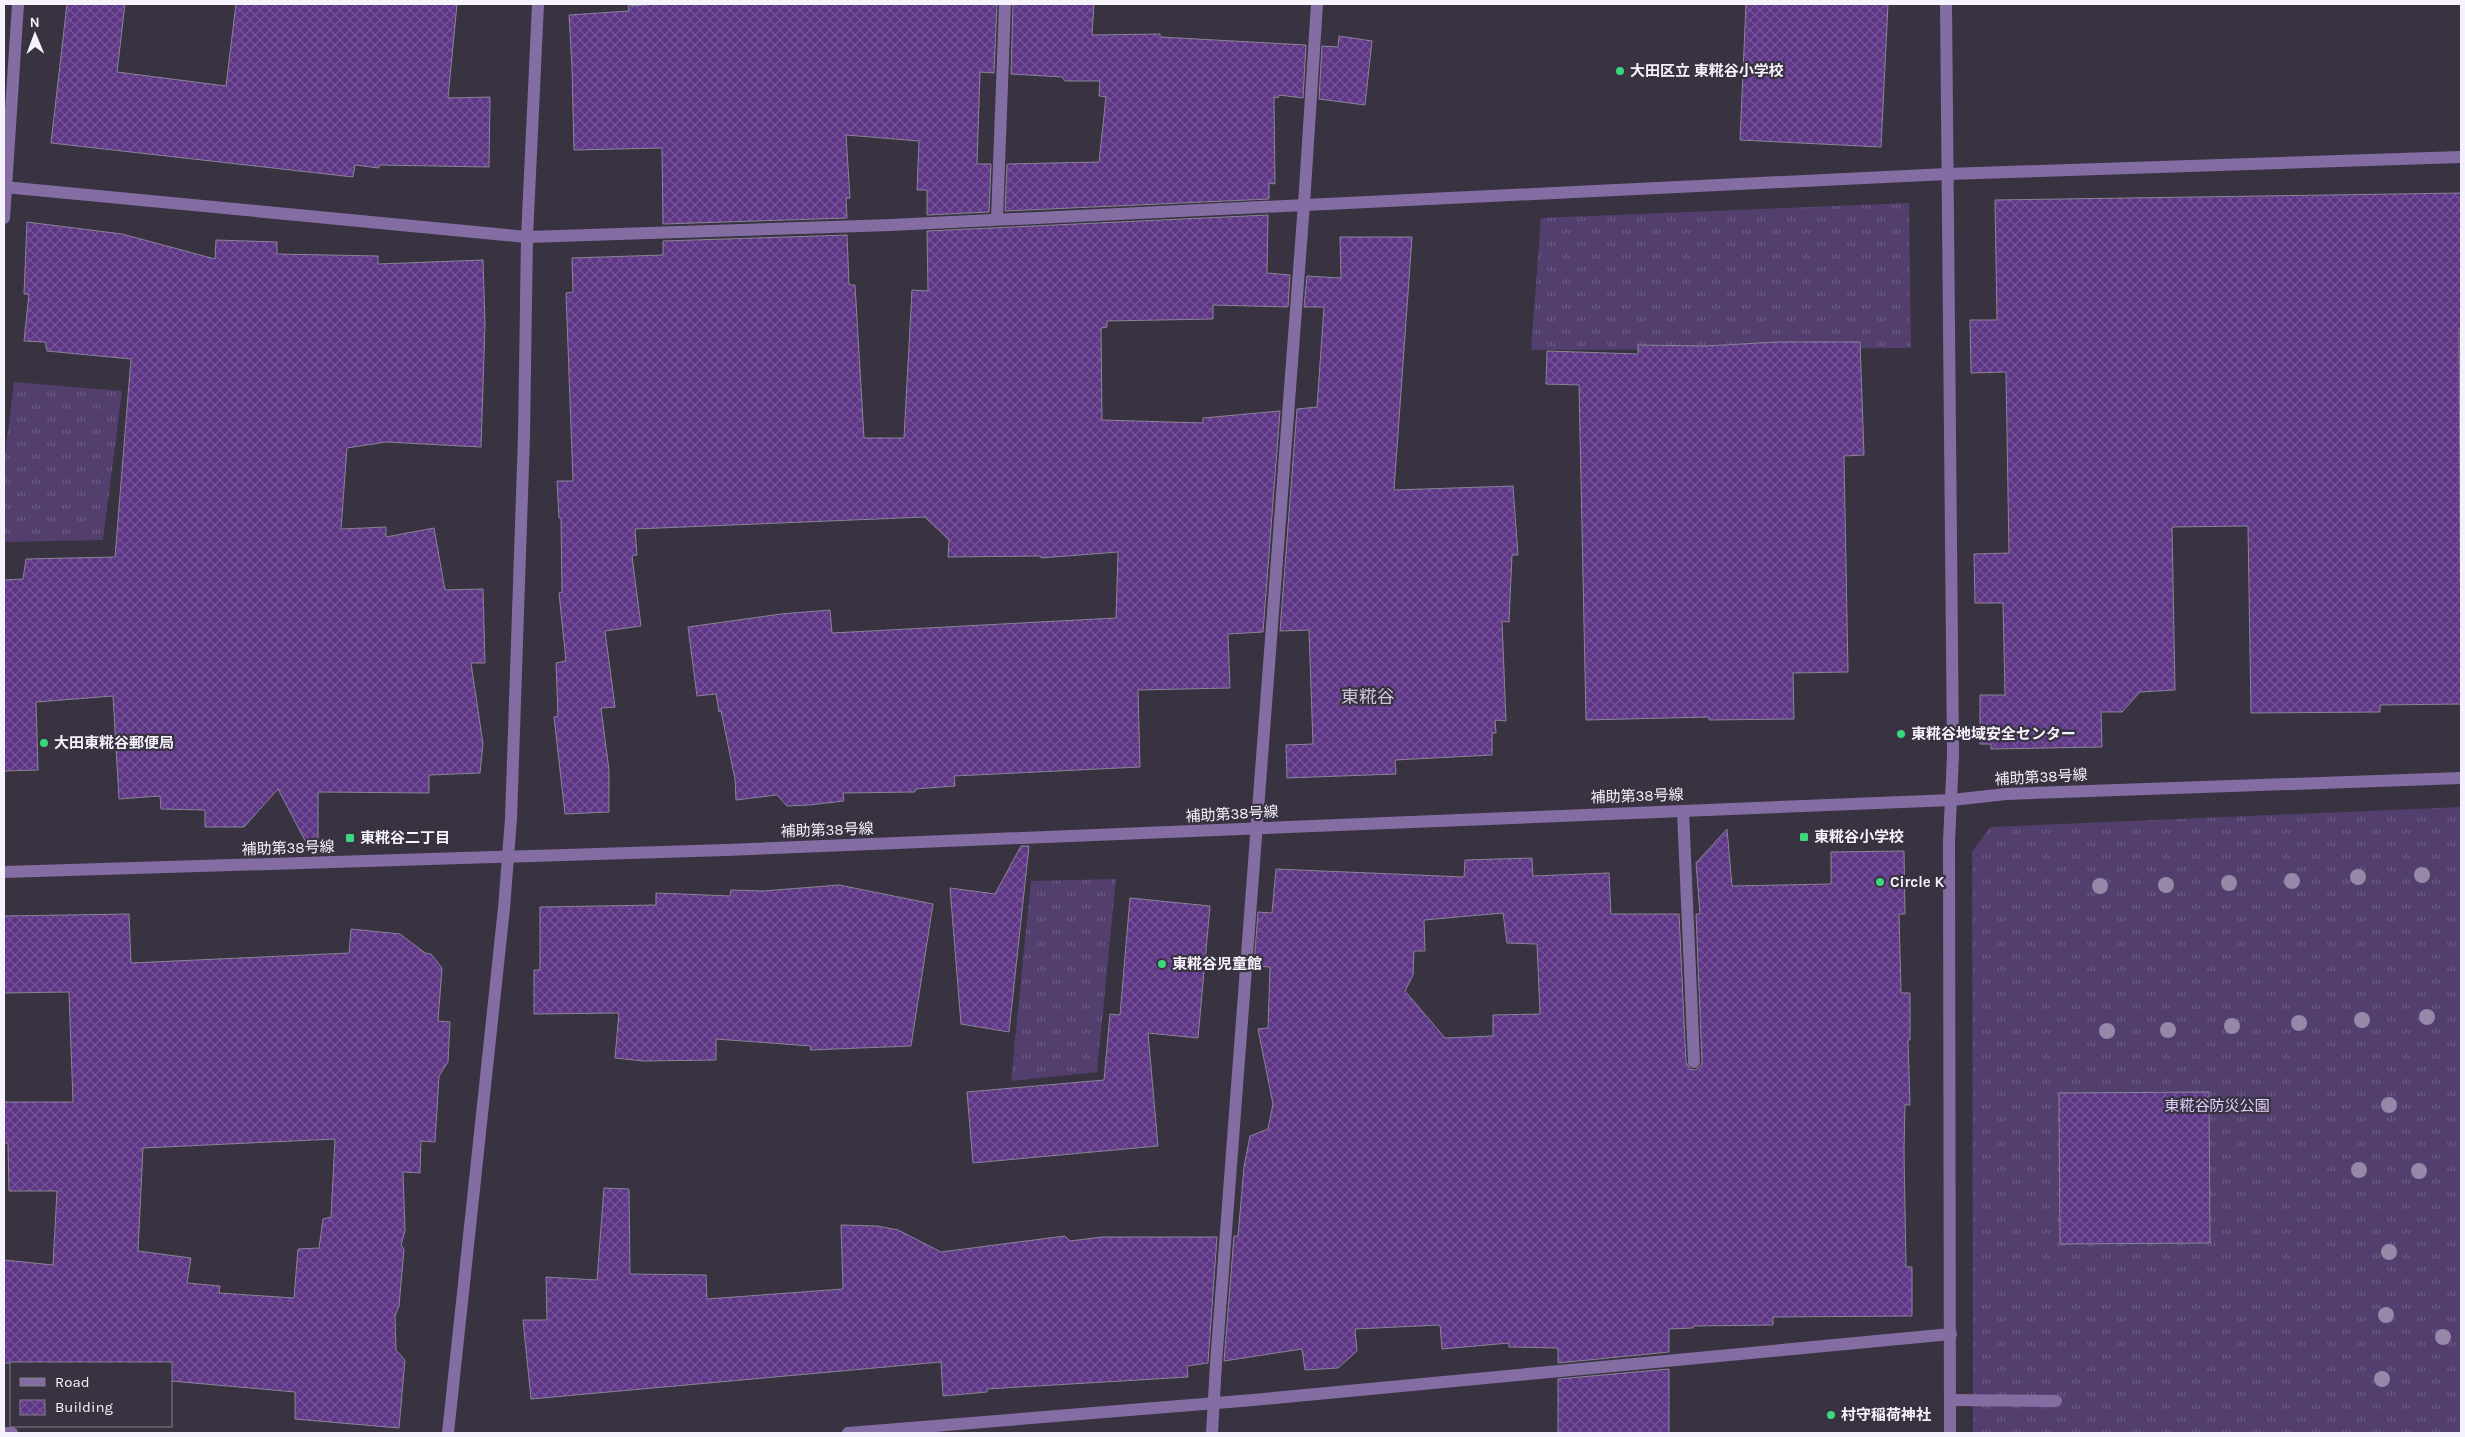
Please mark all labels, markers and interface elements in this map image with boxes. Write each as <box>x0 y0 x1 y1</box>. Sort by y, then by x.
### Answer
north arrow <box>10 10 60 60</box>
text: N <box>30 14 40 31</box>
place label: 大田区立 東糀谷小学校 <box>1630 62 1784 80</box>
marker: 大田区立 東糀谷小学校 <box>1614 65 1626 77</box>
district label: 東糀谷 <box>1341 686 1395 708</box>
place label: 東糀谷地域安全センター <box>1911 725 2076 743</box>
marker: 東糀谷地域安全センター <box>1895 728 1907 740</box>
place label: 大田東糀谷郵便局 <box>54 734 174 752</box>
marker: 大田東糀谷郵便局 <box>38 737 50 749</box>
street label: 補助第38号線 <box>1994 766 2088 788</box>
street label: 補助第38号線 <box>1590 785 1684 807</box>
street label: 補助第38号線 <box>1185 803 1279 825</box>
street label: 補助第38号線 <box>780 819 874 841</box>
place label: 東糀谷小学校 <box>1814 828 1904 846</box>
place label: 東糀谷二丁目 <box>360 829 450 847</box>
marker: 東糀谷小学校 <box>1798 831 1810 843</box>
marker: 東糀谷二丁目 <box>344 832 356 844</box>
street label: 補助第38号線 <box>241 837 335 859</box>
place label: Circle K <box>1890 873 1945 891</box>
marker: Circle K <box>1874 876 1886 888</box>
place label: 東糀谷児童館 <box>1172 955 1262 973</box>
marker: 東糀谷児童館 <box>1156 958 1168 970</box>
park label: 東糀谷防災公園 <box>2164 1097 2270 1115</box>
legend <box>10 1362 172 1427</box>
text: Road <box>55 1373 90 1391</box>
text: Building <box>55 1398 113 1416</box>
place label: 村守稲荷神社 <box>1841 1406 1931 1424</box>
marker: 村守稲荷神社 <box>1825 1409 1837 1421</box>

